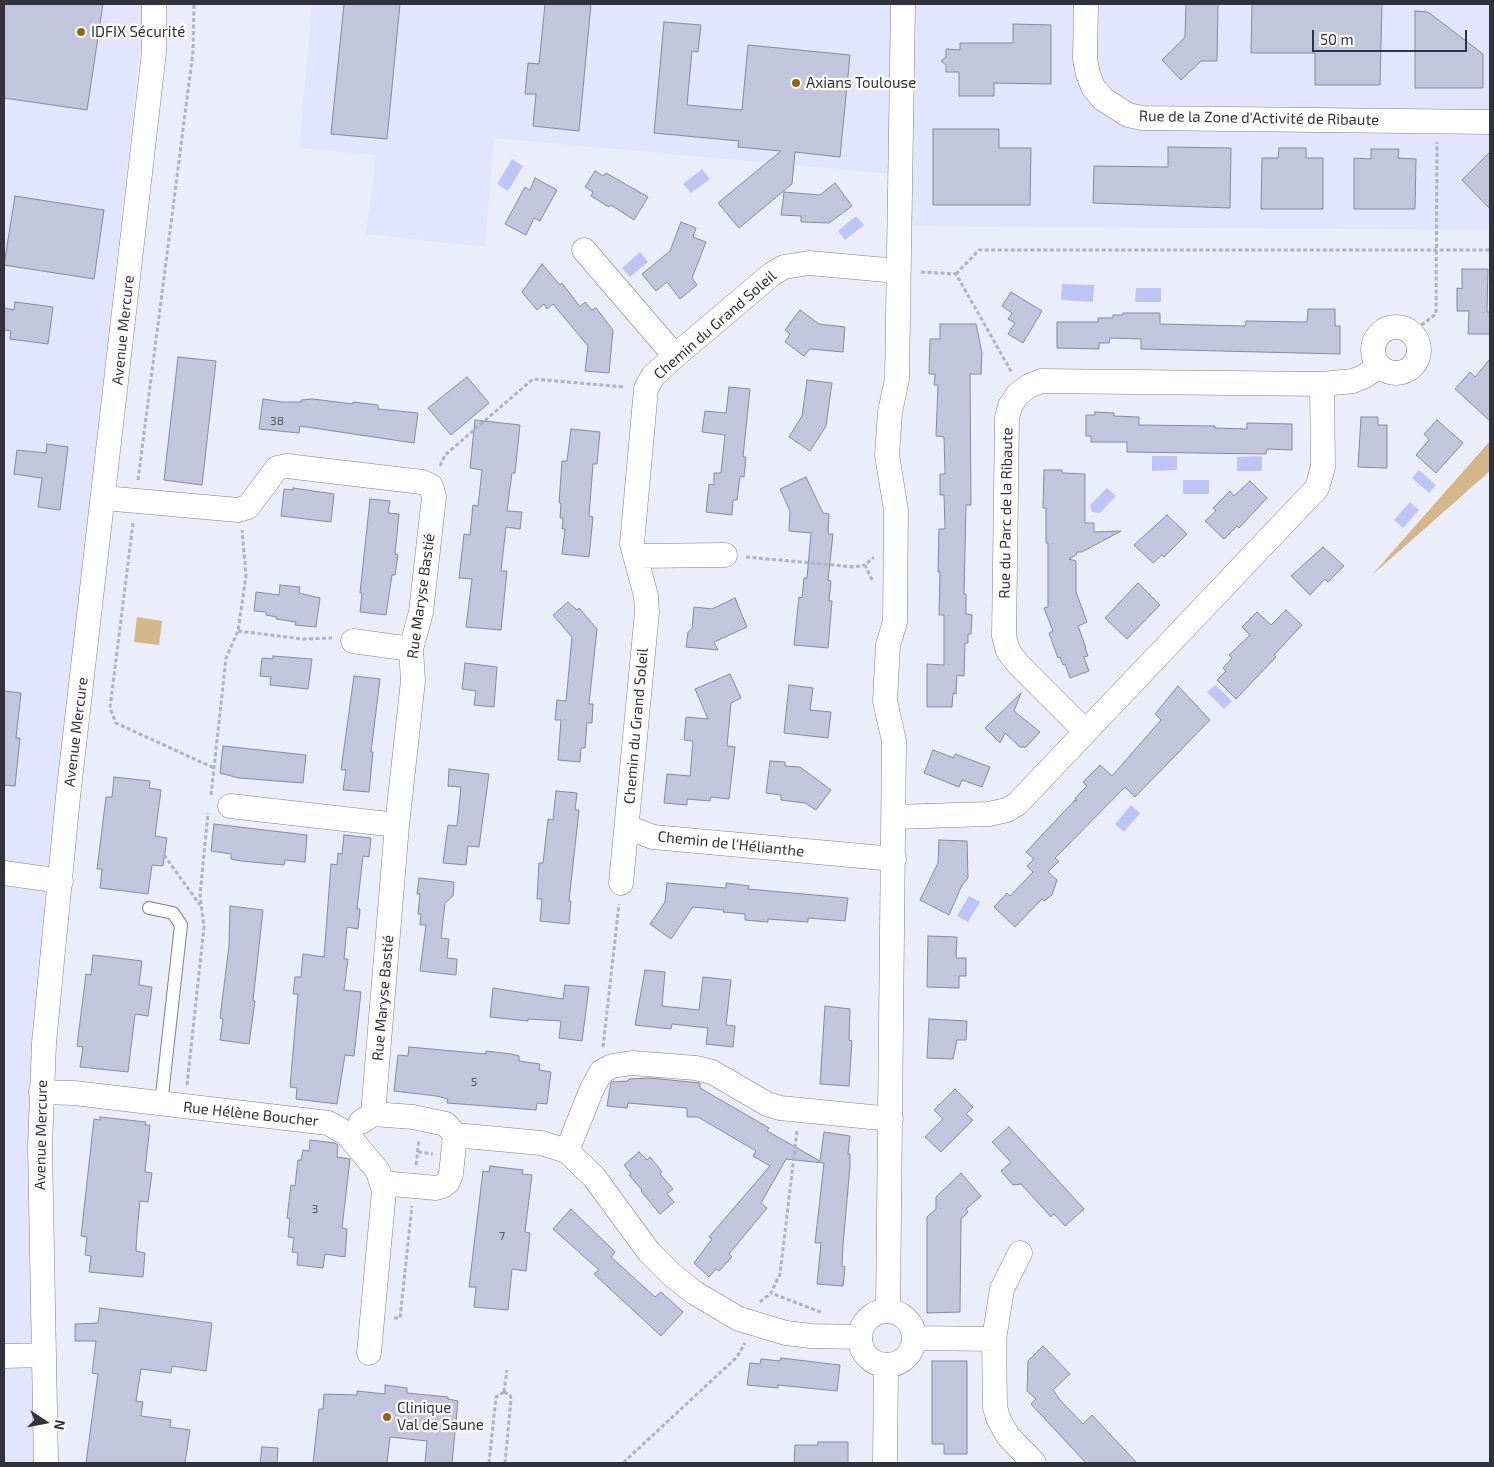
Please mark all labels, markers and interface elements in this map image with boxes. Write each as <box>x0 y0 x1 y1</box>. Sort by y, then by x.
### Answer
scale bar <box>1314 20 1469 52</box>
place label: IDFIX Sécurité <box>91 23 185 41</box>
marker: IDFIX Sécurité <box>75 26 87 38</box>
text: 50 m <box>1320 30 1354 48</box>
place label: Axians Toulouse <box>806 74 916 92</box>
marker: Axians Toulouse <box>790 77 802 89</box>
street label: Rue de la Zone d'Activité de Ribaute <box>1139 107 1379 129</box>
street label: Chemin du Grand Soleil <box>650 267 780 383</box>
street label: Avenue Mercure <box>108 274 138 386</box>
house number: 38 <box>270 414 284 428</box>
street label: Rue du Parc de la Ribaute <box>996 427 1016 599</box>
street label: Rue Maryse Bastié <box>403 532 439 660</box>
street label: Chemin du Grand Soleil <box>620 647 652 805</box>
street label: Avenue Mercure <box>60 676 92 788</box>
street label: Chemin de l'Hélianthe <box>657 827 805 861</box>
street label: Rue Maryse Bastié <box>369 934 397 1062</box>
house number: 5 <box>471 1075 477 1089</box>
street label: Avenue Mercure <box>31 1080 51 1190</box>
street label: Rue Hélène Boucher <box>182 1098 320 1130</box>
house number: 3 <box>312 1202 318 1216</box>
house number: 7 <box>499 1229 505 1243</box>
north arrow <box>20 1397 70 1447</box>
place label: Clinique Val de Saune <box>397 1399 484 1434</box>
marker: Clinique Val de Saune <box>381 1411 393 1423</box>
text: N <box>51 1418 70 1432</box>

